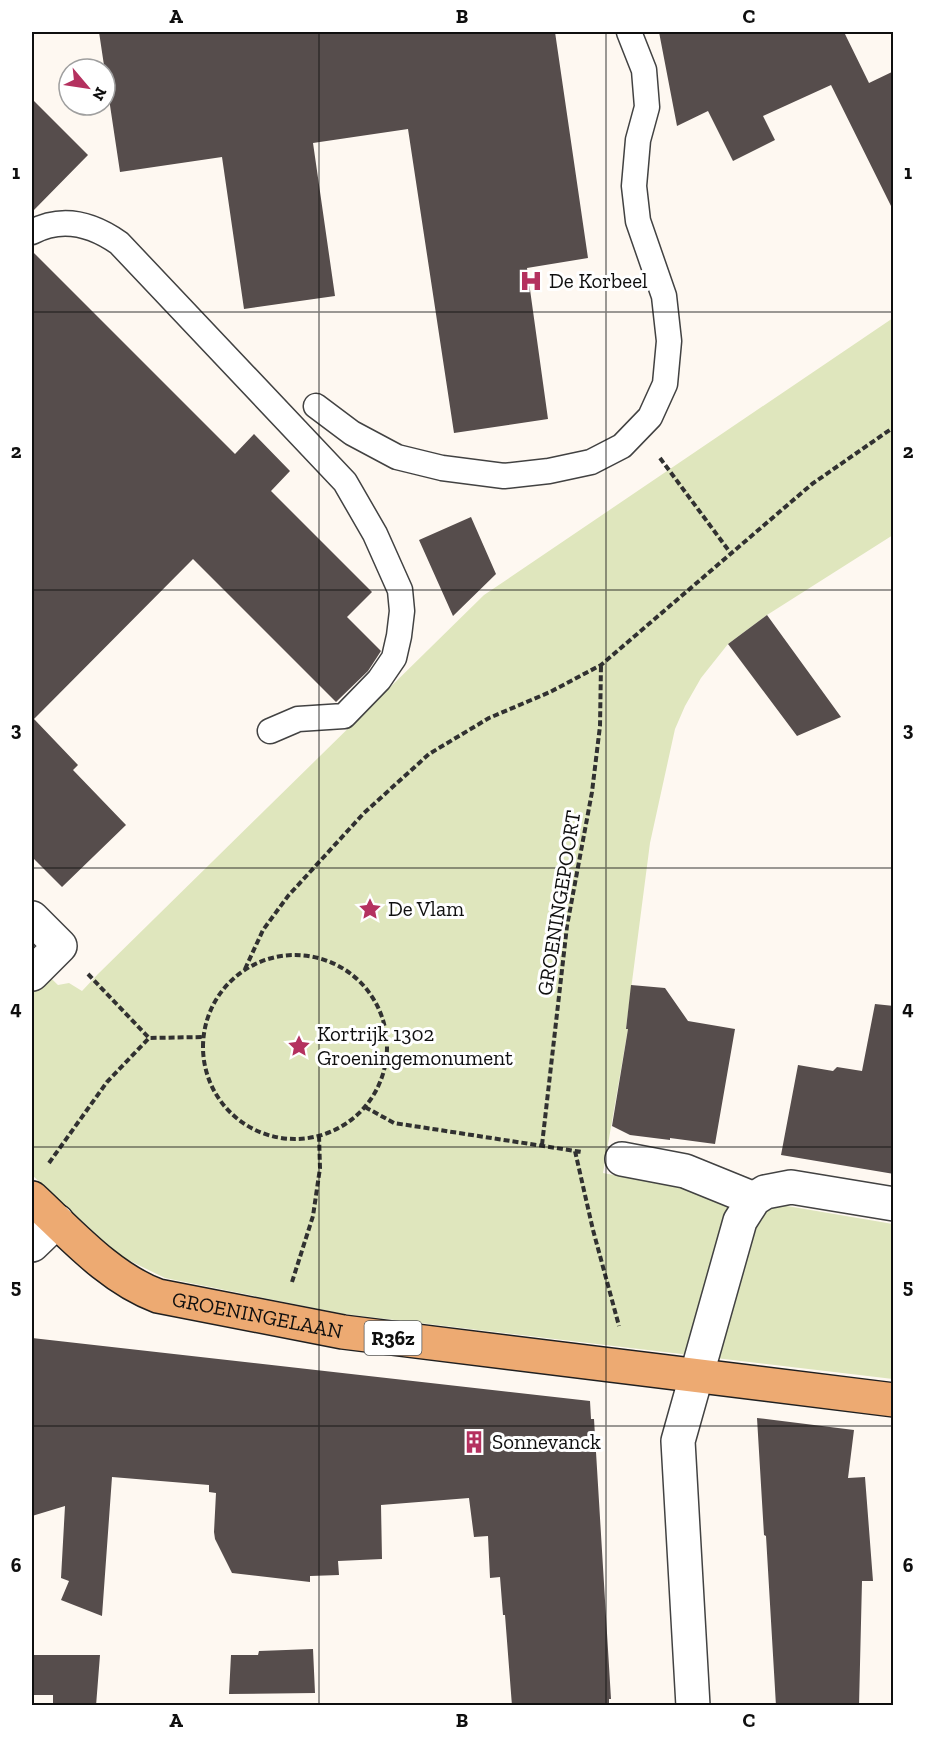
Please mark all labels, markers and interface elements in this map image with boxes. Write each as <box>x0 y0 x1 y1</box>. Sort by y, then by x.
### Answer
text: A <box>169 4 183 28</box>
text: B <box>456 4 468 28</box>
text: C <box>743 4 756 28</box>
north arrow <box>57 57 117 117</box>
text: N <box>88 84 111 104</box>
text: 1 <box>12 160 20 184</box>
text: 1 <box>904 160 912 184</box>
hospital icon: De Korbeel <box>518 268 544 294</box>
place label: De Korbeel <box>549 268 648 293</box>
text: 2 <box>11 439 22 463</box>
text: 2 <box>903 439 914 463</box>
text: 3 <box>11 717 22 741</box>
text: 3 <box>903 717 914 741</box>
street label: GROENINGEPOORT <box>532 808 586 997</box>
place icon: De Vlam <box>357 896 383 922</box>
place label: De Vlam <box>388 896 464 921</box>
text: 4 <box>10 996 22 1020</box>
text: 4 <box>902 996 914 1020</box>
place label: Kortrijk 1302 Groeningemonument <box>317 1021 513 1070</box>
place icon: Kortrijk 1302 Groeningemonument <box>286 1033 312 1059</box>
text: 5 <box>11 1274 21 1298</box>
text: 5 <box>903 1274 913 1298</box>
street label: GROENINGELAAN <box>170 1286 345 1344</box>
road number: R36z <box>364 1321 422 1355</box>
building icon: Sonnevanck <box>461 1429 487 1455</box>
place label: Sonnevanck <box>492 1429 601 1454</box>
text: 6 <box>11 1553 22 1577</box>
text: 6 <box>903 1553 914 1577</box>
text: A <box>169 1708 183 1732</box>
text: B <box>456 1708 468 1732</box>
text: C <box>743 1708 756 1732</box>

